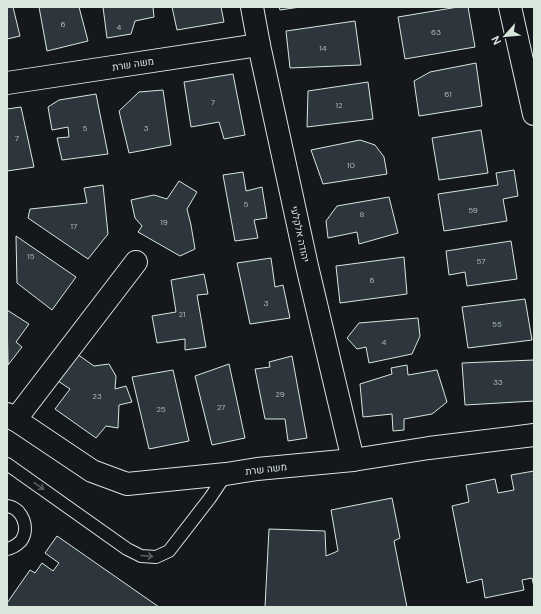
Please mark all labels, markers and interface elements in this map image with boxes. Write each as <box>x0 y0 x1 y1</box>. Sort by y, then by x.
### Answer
north arrow <box>485 16 525 56</box>
house number: 6 <box>60 19 66 29</box>
house number: 4 <box>117 22 122 32</box>
house number: 63 <box>431 27 441 37</box>
text: N <box>488 34 504 47</box>
house number: 14 <box>319 43 327 53</box>
street label: משה שרת <box>111 54 155 74</box>
house number: 61 <box>444 89 452 99</box>
house number: 7 <box>211 97 215 107</box>
house number: 12 <box>335 100 343 110</box>
house number: 5 <box>83 123 88 133</box>
house number: 3 <box>144 123 149 133</box>
house number: 7 <box>15 133 19 143</box>
house number: 10 <box>347 160 356 170</box>
house number: 5 <box>244 199 249 209</box>
street label: יהודה אלקלעי <box>288 205 312 263</box>
house number: 59 <box>468 205 478 215</box>
house number: 8 <box>360 209 365 219</box>
house number: 19 <box>160 217 168 227</box>
house number: 17 <box>71 221 77 231</box>
house number: 15 <box>27 251 35 261</box>
house number: 57 <box>476 256 486 266</box>
house number: 6 <box>369 275 375 285</box>
house number: 3 <box>264 298 269 308</box>
house number: 21 <box>178 309 186 319</box>
house number: 55 <box>492 319 502 329</box>
house number: 4 <box>382 337 387 347</box>
house number: 33 <box>493 377 503 387</box>
house number: 29 <box>275 389 285 399</box>
house number: 23 <box>92 391 102 401</box>
house number: 27 <box>217 402 225 412</box>
house number: 25 <box>156 404 166 414</box>
street label: משה שרת <box>244 460 288 478</box>
one-way arrow <box>33 482 44 490</box>
one-way arrow <box>140 553 153 560</box>

